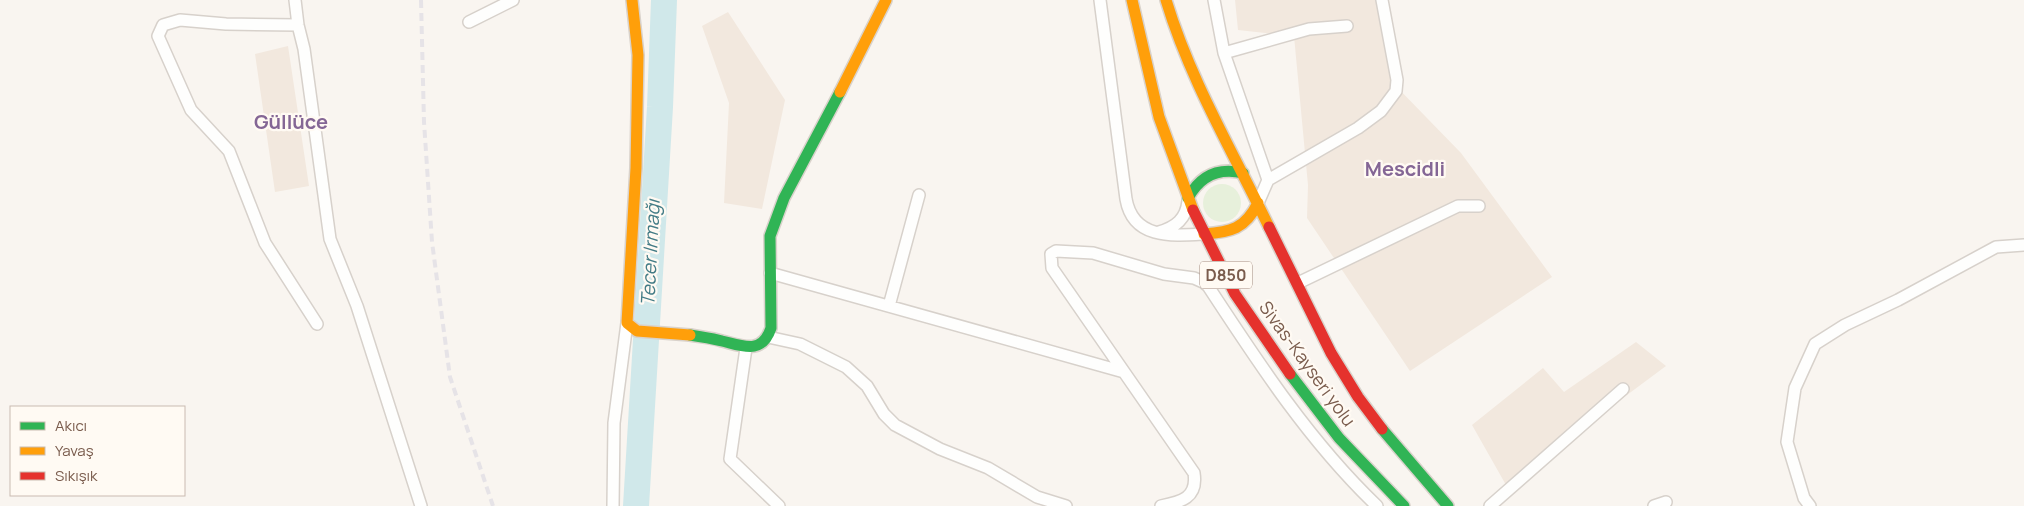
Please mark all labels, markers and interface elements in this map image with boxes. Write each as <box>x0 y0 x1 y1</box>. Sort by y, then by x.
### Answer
district label: Güllüce <box>254 108 328 135</box>
district label: Mescidli <box>1365 155 1445 182</box>
water label: Tecer Irmağı <box>634 198 666 307</box>
road number: D850 <box>1200 262 1252 288</box>
street label: Sivas-Kayseri yolu <box>1254 296 1361 431</box>
legend <box>10 406 185 496</box>
text: Akıcı <box>55 415 87 436</box>
text: Yavaş <box>55 440 94 461</box>
text: Sıkışık <box>55 465 98 486</box>

